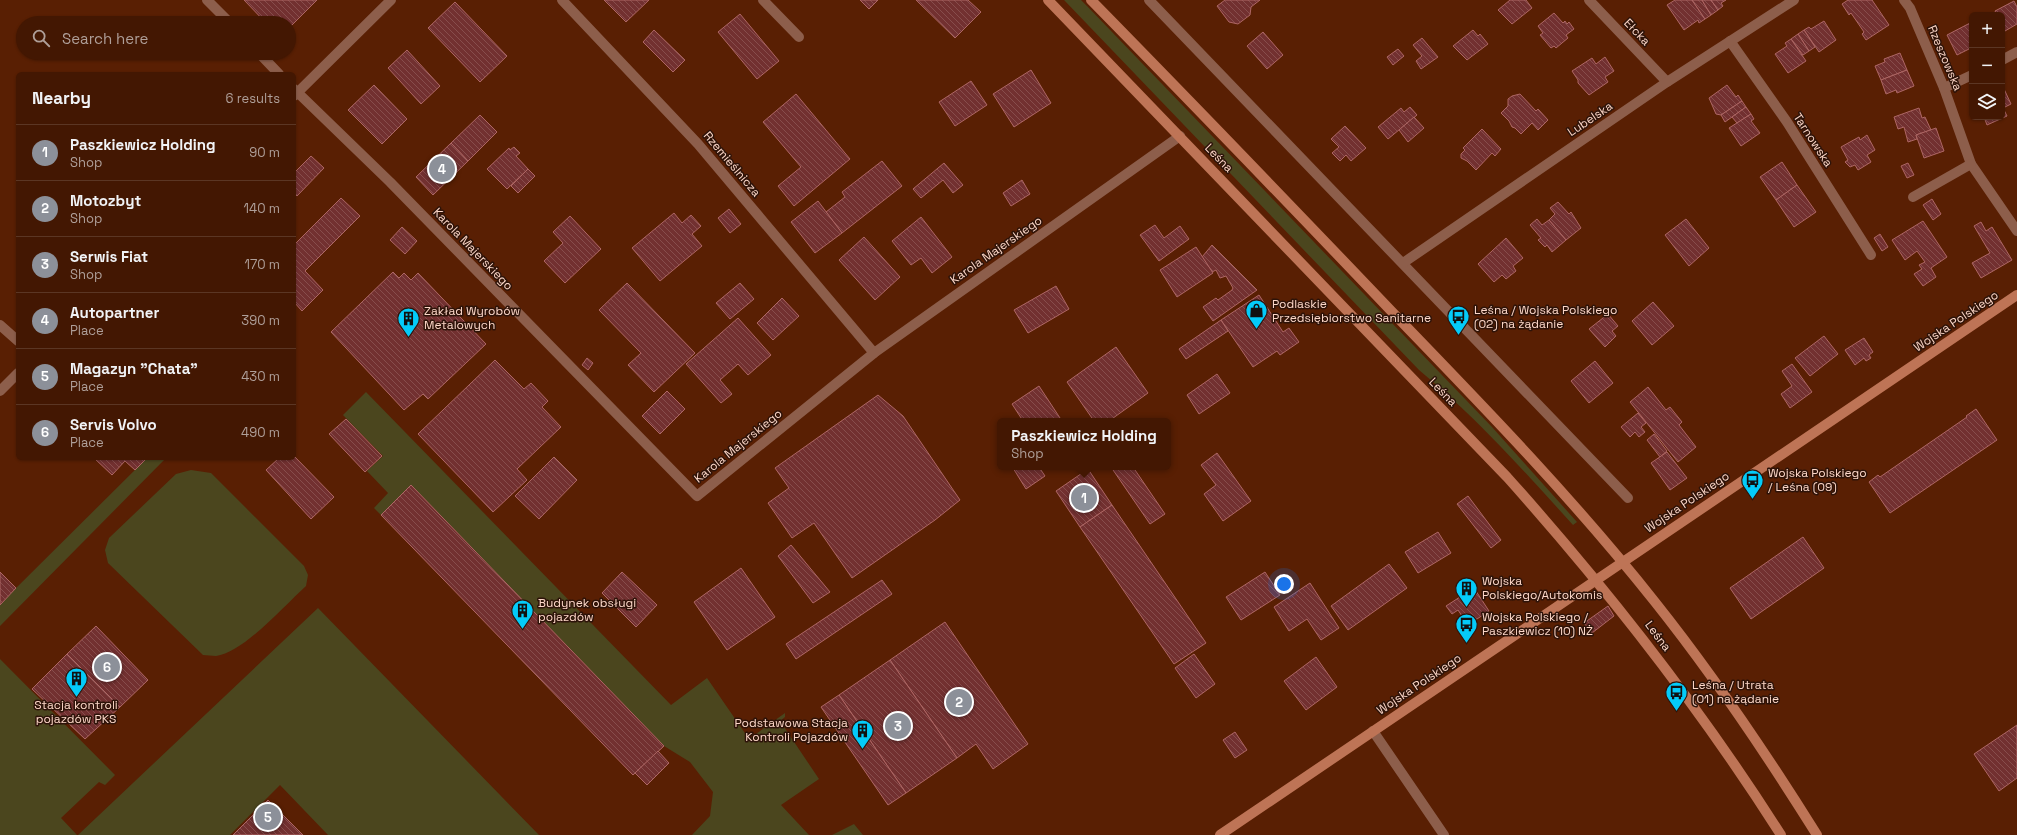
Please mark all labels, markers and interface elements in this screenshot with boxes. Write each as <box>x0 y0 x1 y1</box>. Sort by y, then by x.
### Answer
map controls <box>1969 12 2005 120</box>
button: + <box>1969 12 2005 48</box>
street label: Ełcka <box>1620 15 1654 49</box>
search box <box>16 16 296 60</box>
street label: Rzeszowska <box>1924 23 1966 93</box>
icon: search <box>30 27 52 49</box>
text: Search here <box>62 29 148 48</box>
button: − <box>1969 48 2005 84</box>
button: layers <box>1969 84 2005 120</box>
text: Nearby <box>32 87 91 109</box>
text: 6 results <box>226 90 280 107</box>
street label: Lubelska <box>1564 98 1616 140</box>
street label: Tarnowska <box>1790 110 1836 170</box>
street label: Rzemieślnicza <box>700 128 764 200</box>
text: Paszkiewicz Holding <box>70 135 216 154</box>
street label: Leśna <box>1201 140 1237 176</box>
text: 1 <box>42 144 48 161</box>
text: 90 m <box>249 144 280 161</box>
text: Shop <box>70 154 102 171</box>
pin: 4 <box>429 154 455 184</box>
text: Motozbyt <box>70 191 141 210</box>
text: 2 <box>41 200 49 217</box>
text: 140 m <box>244 200 280 217</box>
street label: Karola Majerskiego <box>430 204 516 294</box>
text: Shop <box>70 210 102 227</box>
street label: Karola Majerskiego <box>947 212 1045 288</box>
text: Serwis Fiat <box>70 247 148 266</box>
text: 3 <box>41 256 49 273</box>
text: 170 m <box>244 256 280 273</box>
text: Shop <box>70 266 102 283</box>
street label: Wojska Polskiego <box>1911 287 2001 355</box>
place label: Podlaskie Przedsiębiorstwo Sanitarne <box>1272 296 1431 326</box>
shop icon: Podlaskie Przedsiębiorstwo Sanitarne <box>1243 298 1269 331</box>
place label: Leśna / Wojska Polskiego (02) na żądanie <box>1474 302 1617 332</box>
text: Autopartner <box>70 303 159 322</box>
place label: Zakład Wyrobów Metalowych <box>424 303 520 333</box>
bus stop icon: Leśna / Wojska Polskiego (02) na żądanie <box>1445 304 1471 337</box>
building icon: Zakład Wyrobów Metalowych <box>396 305 422 338</box>
text: 4 <box>41 312 49 329</box>
text: 390 m <box>241 312 280 329</box>
text: Place <box>70 322 104 339</box>
text: Magazyn "Chata" <box>70 359 198 378</box>
text: 5 <box>41 368 49 385</box>
text: 430 m <box>241 368 280 385</box>
street label: Leśna <box>1425 374 1461 410</box>
text: Place <box>70 378 104 395</box>
street label: Karola Majerskiego <box>691 406 785 486</box>
text: Servis Volvo <box>70 415 157 434</box>
popup <box>997 418 1171 470</box>
text: 6 <box>41 424 49 441</box>
text: 490 m <box>241 424 280 441</box>
text: Paszkiewicz Holding <box>1011 426 1157 445</box>
text: Place <box>70 434 104 451</box>
text: Shop <box>1011 445 1044 462</box>
place label: Wojska Polskiego / Leśna (09) <box>1768 465 1867 495</box>
bus stop icon: Wojska Polskiego / Leśna (09) <box>1739 467 1765 500</box>
street label: Wojska Polskiego <box>1642 468 1732 536</box>
pin: 1 <box>1071 483 1097 513</box>
place label: Wojska Polskiego/Autokomis <box>1482 573 1602 603</box>
your location <box>1274 574 1294 594</box>
building icon: Wojska Polskiego/Autokomis <box>1454 575 1480 608</box>
place label: Budynek obsługi pojazdów <box>538 595 636 625</box>
building icon: Budynek obsługi pojazdów <box>509 597 535 630</box>
place label: Wojska Polskiego / Paszkiewicz (10) NŻ <box>1482 609 1593 639</box>
bus stop icon: Wojska Polskiego / Paszkiewicz (10) NŻ <box>1454 611 1480 644</box>
street label: Leśna <box>1641 618 1675 655</box>
street label: Wojska Polskiego <box>1374 650 1464 718</box>
pin: 6 <box>94 652 120 682</box>
building icon: Stacja kontroli pojazdów PKS <box>63 665 89 698</box>
place label: Leśna / Utrata (01) na żądanie <box>1692 677 1779 707</box>
bus stop icon: Leśna / Utrata (01) na żądanie <box>1663 679 1689 712</box>
pin: 2 <box>946 687 972 717</box>
place label: Stacja kontroli pojazdów PKS <box>34 697 118 727</box>
pin: 3 <box>885 711 911 741</box>
place label: Podstawowa Stacja Kontroli Pojazdów <box>734 715 848 745</box>
building icon: Podstawowa Stacja Kontroli Pojazdów <box>850 717 876 750</box>
pin: 5 <box>255 802 281 832</box>

